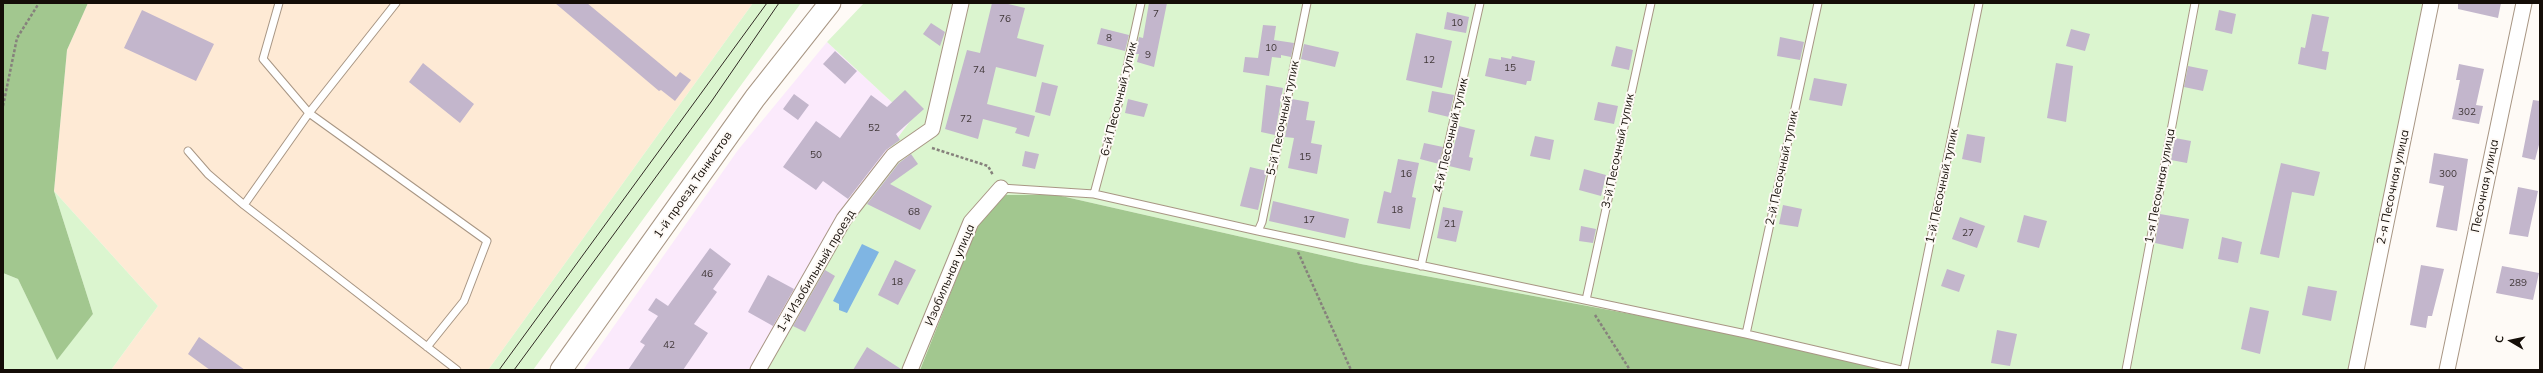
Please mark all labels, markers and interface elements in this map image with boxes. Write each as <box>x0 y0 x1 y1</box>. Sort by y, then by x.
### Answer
house number: 7 <box>1153 8 1159 20</box>
house number: 76 <box>999 13 1011 25</box>
house number: 10 <box>1451 17 1463 29</box>
house number: 8 <box>1106 32 1112 44</box>
street label: 6-й Песочный тупик <box>1098 40 1140 158</box>
house number: 10 <box>1265 42 1277 54</box>
house number: 9 <box>1145 49 1151 61</box>
house number: 12 <box>1423 54 1435 66</box>
street label: 5-й Песочный тупик <box>1264 59 1302 177</box>
house number: 15 <box>1504 62 1516 74</box>
house number: 74 <box>973 64 985 76</box>
street label: 4-й Песочный тупик <box>1431 76 1471 194</box>
street label: 3-й Песочный тупик <box>1599 92 1637 210</box>
house number: 302 <box>2458 106 2476 118</box>
street label: 2-й Песочный тупик <box>1763 109 1801 227</box>
house number: 72 <box>960 113 972 125</box>
house number: 52 <box>868 122 880 134</box>
street label: 1-й Песочный тупик <box>1923 127 1961 245</box>
street label: 1-я Песочная улица <box>2142 127 2178 245</box>
street label: 2-я Песочная улица <box>2374 128 2412 246</box>
street label: 1-й проезд Танкистов <box>651 129 735 241</box>
street label: Песочная улица <box>2468 138 2502 234</box>
house number: 50 <box>810 149 822 161</box>
house number: 15 <box>1299 151 1311 163</box>
house number: 16 <box>1400 168 1412 180</box>
house number: 300 <box>2439 168 2457 180</box>
house number: 18 <box>1391 204 1403 216</box>
house number: 68 <box>908 206 920 218</box>
street label: 1-й Изобильный проезд <box>774 207 858 335</box>
house number: 17 <box>1303 214 1315 226</box>
house number: 21 <box>1444 218 1456 230</box>
street label: Изобильная улица <box>922 222 978 328</box>
house number: 27 <box>1962 227 1974 239</box>
house number: 46 <box>701 268 713 280</box>
house number: 18 <box>891 276 903 288</box>
house number: 289 <box>2509 277 2527 289</box>
north arrow <box>2491 321 2531 361</box>
text: С <box>2492 334 2507 344</box>
house number: 42 <box>663 339 675 351</box>

